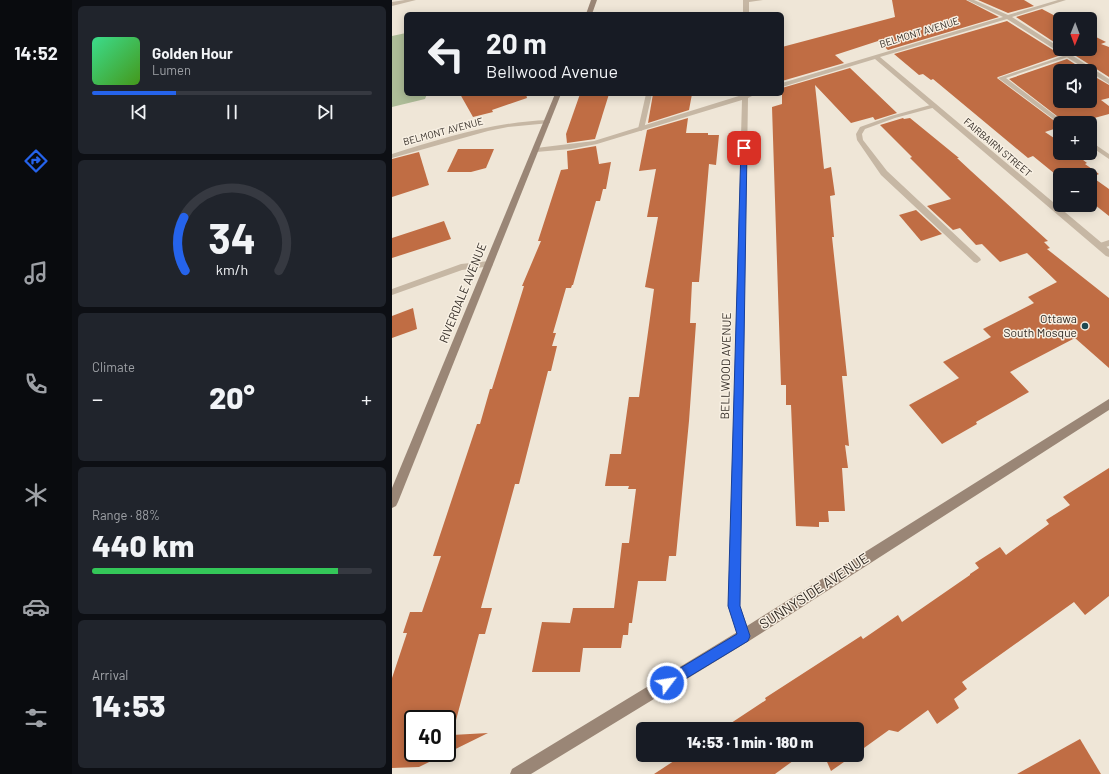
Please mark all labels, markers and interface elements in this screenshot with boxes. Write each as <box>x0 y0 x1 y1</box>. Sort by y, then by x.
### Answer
north arrow <box>1053 12 1097 56</box>
map controls <box>1053 12 1097 212</box>
street label: BELMONT AVENUE <box>878 14 960 50</box>
text: 20 m <box>486 26 547 60</box>
icon: left <box>420 28 472 80</box>
text: 14:52 <box>14 42 58 64</box>
text: Golden Hour <box>152 44 233 62</box>
text: Bellwood Avenue <box>486 60 618 82</box>
text: Lumen <box>152 62 191 78</box>
button: sound <box>1053 64 1097 108</box>
icon: previous <box>128 101 150 123</box>
icon: pause <box>221 101 243 123</box>
icon: next <box>314 101 336 123</box>
street label: BELMONT AVENUE <box>402 115 484 147</box>
street label: FAIRBAIRN STREET <box>962 115 1035 179</box>
button: + <box>1053 116 1097 160</box>
pin <box>727 131 761 165</box>
icon: arrive <box>733 137 755 159</box>
icon: directions <box>22 147 50 175</box>
button: − <box>1053 168 1097 212</box>
text: 34 <box>208 212 256 262</box>
street label: RIVERDALE AVENUE <box>436 240 489 345</box>
icon: music <box>22 259 50 287</box>
text: km/h <box>216 261 248 278</box>
place label: Ottawa South Mosque <box>1003 311 1077 339</box>
street label: BELLWOOD AVENUE <box>717 312 733 420</box>
marker: Ottawa South Mosque <box>1080 321 1090 331</box>
text: Climate <box>92 359 135 375</box>
icon: phone <box>22 370 50 398</box>
text: 20° <box>209 379 255 415</box>
text: − <box>92 385 103 411</box>
text: + <box>361 385 372 411</box>
icon: climate <box>22 481 50 509</box>
text: Range · 88% <box>92 507 160 523</box>
text: 440 km <box>92 527 194 563</box>
street label: SUNNYSIDE AVENUE <box>756 549 872 632</box>
icon: car <box>22 593 50 621</box>
position arrow <box>646 662 688 704</box>
text: Arrival <box>92 667 128 683</box>
text: 14:53 <box>92 687 165 723</box>
icon: filters <box>22 704 50 732</box>
speed limit sign: 40 <box>404 710 456 762</box>
text: 14:53 · 1 min · 180 m <box>687 733 813 751</box>

